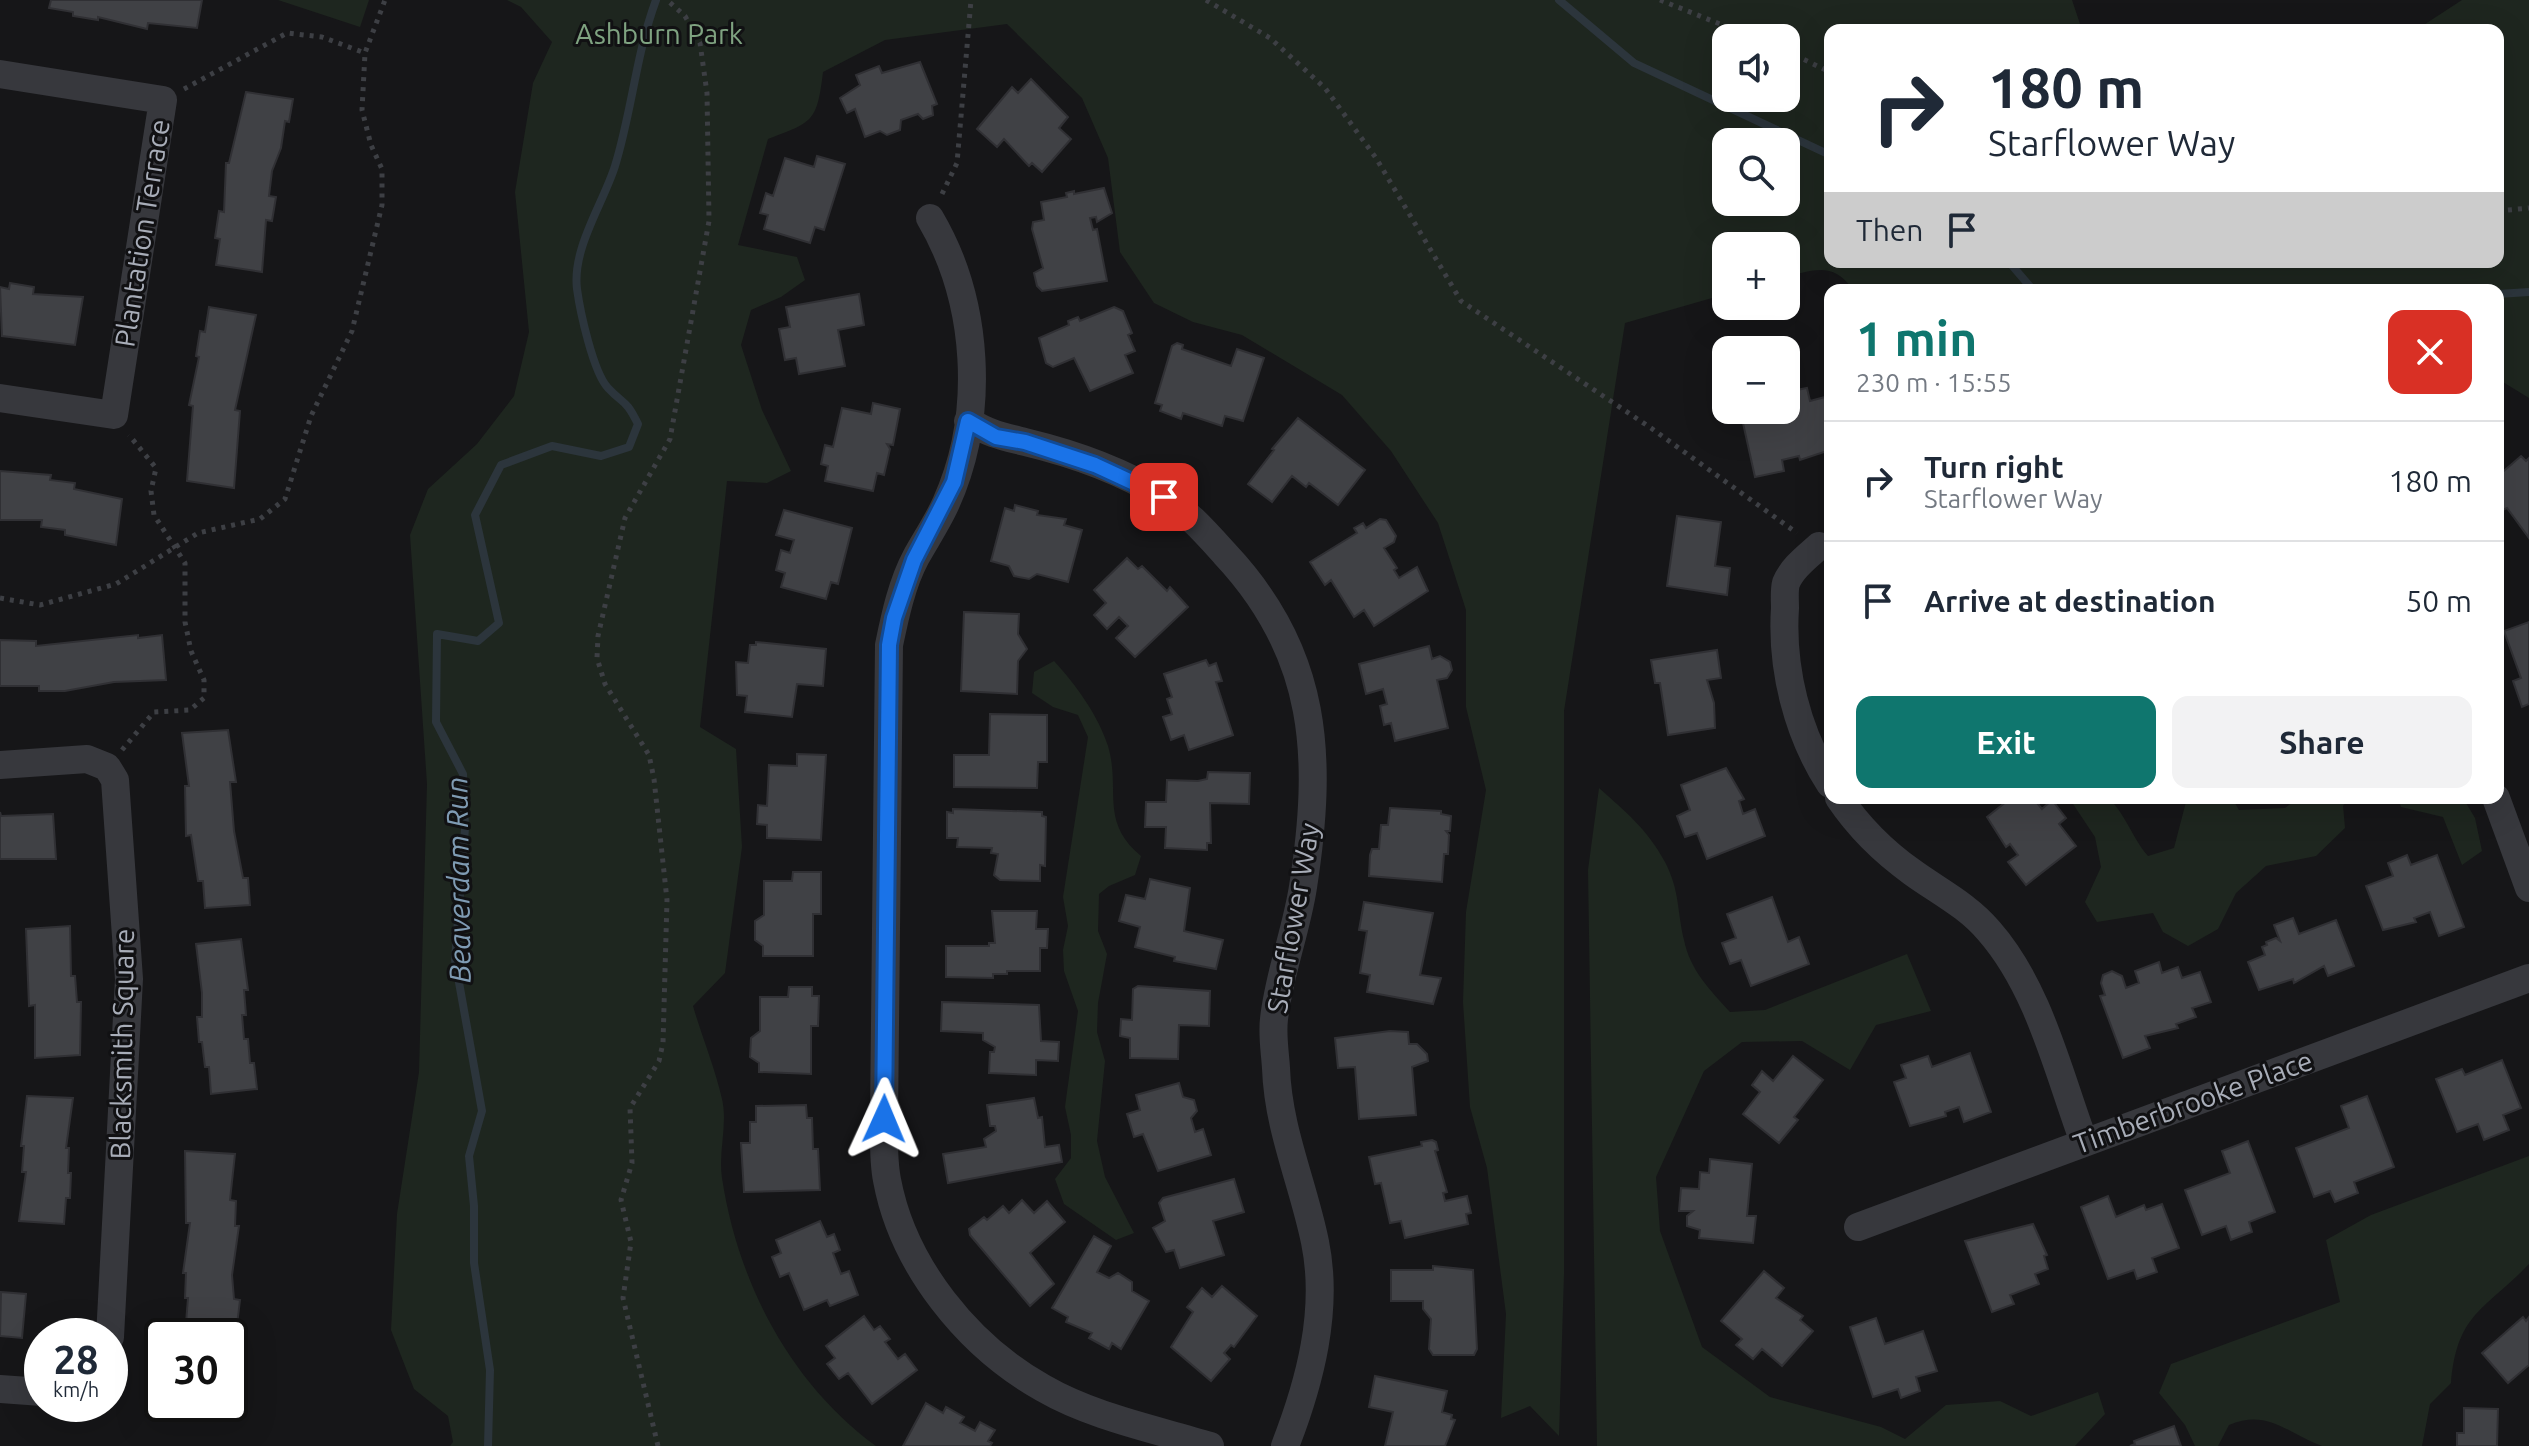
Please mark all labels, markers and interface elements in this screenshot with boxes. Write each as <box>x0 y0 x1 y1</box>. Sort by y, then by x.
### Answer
park label: Ashburn Park <box>575 18 743 49</box>
map controls <box>1712 24 1800 424</box>
button: sound <box>1712 24 1800 112</box>
icon: right <box>1856 56 1960 160</box>
text: 180 m <box>1988 56 2144 119</box>
street label: Plantation Terrace <box>108 117 175 349</box>
text: Starflower Way <box>1988 122 2235 163</box>
button: search <box>1712 128 1800 216</box>
icon: arrive <box>1940 208 1984 252</box>
text: Then <box>1856 213 1924 247</box>
button: + <box>1712 232 1800 320</box>
button: close <box>2388 310 2472 394</box>
text: 1 min <box>1856 311 1977 365</box>
button: − <box>1712 336 1800 424</box>
text: 230 m · 15:55 <box>1856 368 2012 397</box>
text: Turn right <box>1924 450 2064 484</box>
icon: right <box>1856 459 1900 503</box>
pin <box>1130 463 1198 531</box>
text: 180 m <box>2388 464 2472 498</box>
icon: arrive <box>1142 475 1186 519</box>
text: Starflower Way <box>1924 484 2103 513</box>
icon: arrive <box>1856 579 1900 623</box>
text: Arrive at destination <box>1924 584 2216 618</box>
text: 50 m <box>2405 584 2472 618</box>
button: Exit <box>1856 696 2156 788</box>
button: Share <box>2172 696 2472 788</box>
water label: Beaverdam Run <box>439 776 477 984</box>
street label: Starflower Way <box>1261 820 1324 1015</box>
street label: Blacksmith Square <box>104 928 139 1160</box>
street label: Timberbrooke Place <box>2069 1044 2316 1159</box>
position arrow <box>842 1077 926 1161</box>
speed limit sign: 30 <box>144 1318 248 1422</box>
text: 28 <box>53 1337 99 1382</box>
text: km/h <box>53 1378 99 1401</box>

